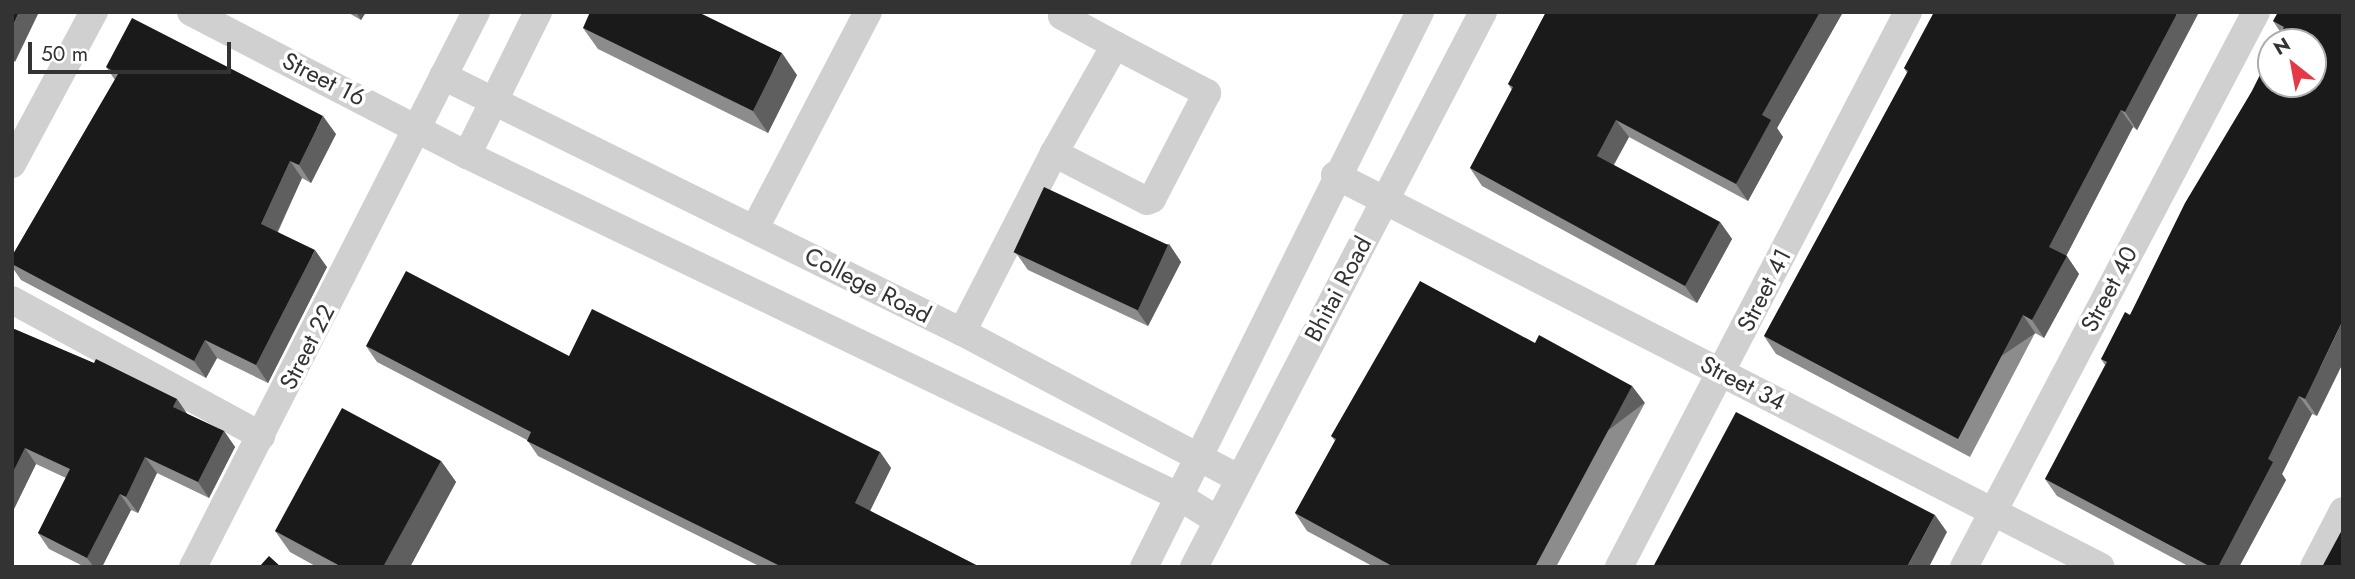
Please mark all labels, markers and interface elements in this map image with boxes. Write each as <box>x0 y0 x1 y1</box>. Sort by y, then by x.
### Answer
scale bar <box>32 28 234 72</box>
north arrow <box>2257 28 2327 98</box>
text: N <box>2269 31 2295 62</box>
text: 50 m <box>41 39 88 69</box>
street label: Street 16 <box>278 46 370 112</box>
street label: Bhitai Road <box>1298 232 1378 346</box>
street label: College Road <box>800 241 936 329</box>
street label: Street 40 <box>2074 241 2144 337</box>
street label: Street 41 <box>1731 244 1797 336</box>
street label: Street 22 <box>273 300 341 394</box>
street label: Street 34 <box>1696 349 1790 417</box>

